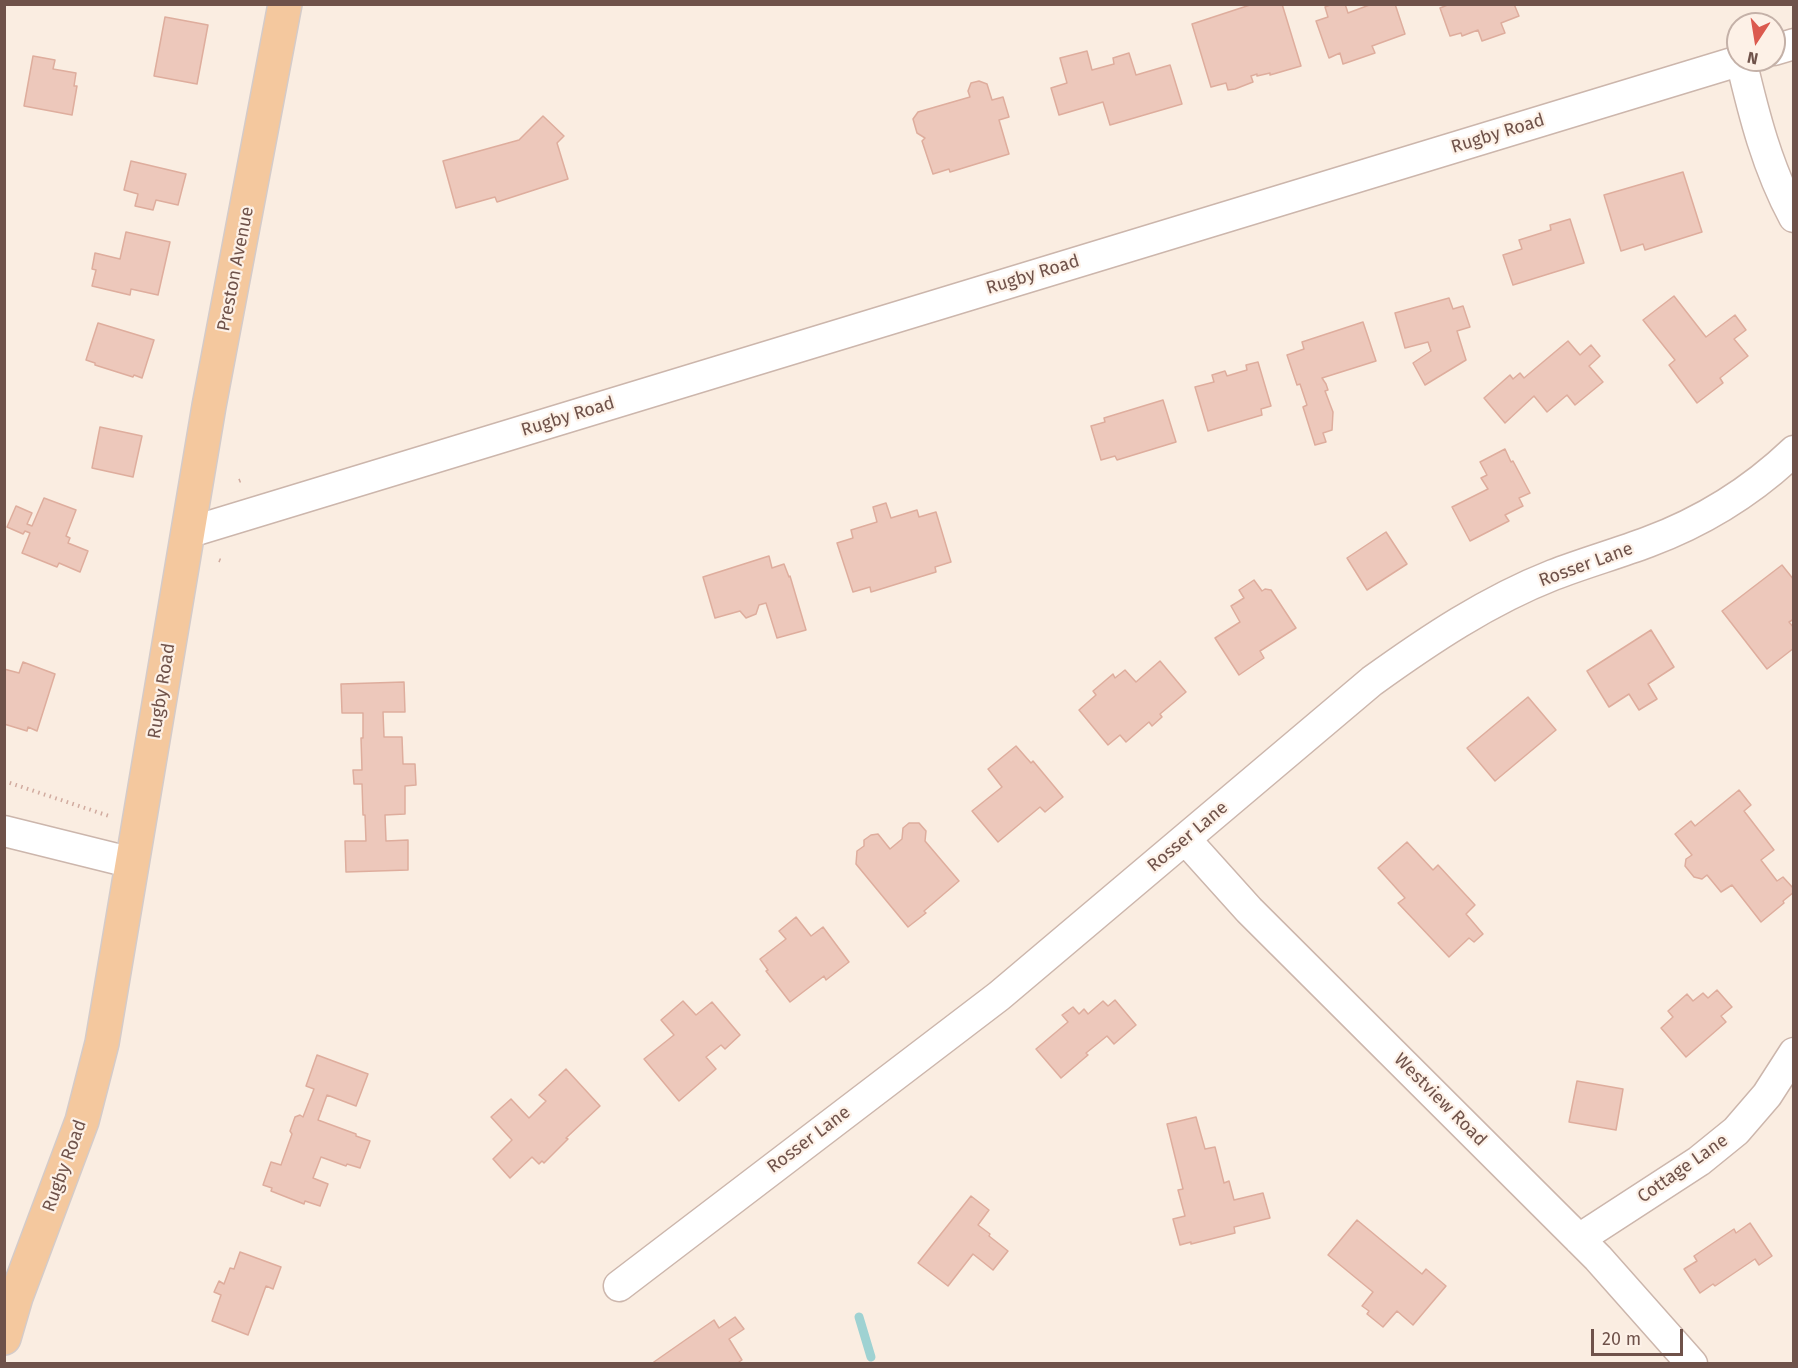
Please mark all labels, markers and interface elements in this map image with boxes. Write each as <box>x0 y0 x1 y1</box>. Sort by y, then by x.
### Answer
north arrow <box>1726 12 1786 72</box>
text: N <box>1745 48 1760 69</box>
street label: Rugby Road <box>1449 110 1547 158</box>
street label: Preston Avenue <box>213 205 259 333</box>
street label: Rugby Road <box>984 251 1082 299</box>
street label: Rugby Road <box>519 393 617 441</box>
street label: Rosser Lane <box>1536 538 1636 592</box>
street label: Rugby Road <box>144 642 180 740</box>
street label: Rosser Lane <box>1143 797 1233 877</box>
street label: Westview Road <box>1389 1049 1491 1151</box>
street label: Rosser Lane <box>763 1102 855 1178</box>
street label: Rugby Road <box>38 1117 92 1215</box>
street label: Cottage Lane <box>1634 1130 1732 1208</box>
scale bar <box>1594 1317 1686 1355</box>
text: 20 m <box>1602 1328 1641 1350</box>

